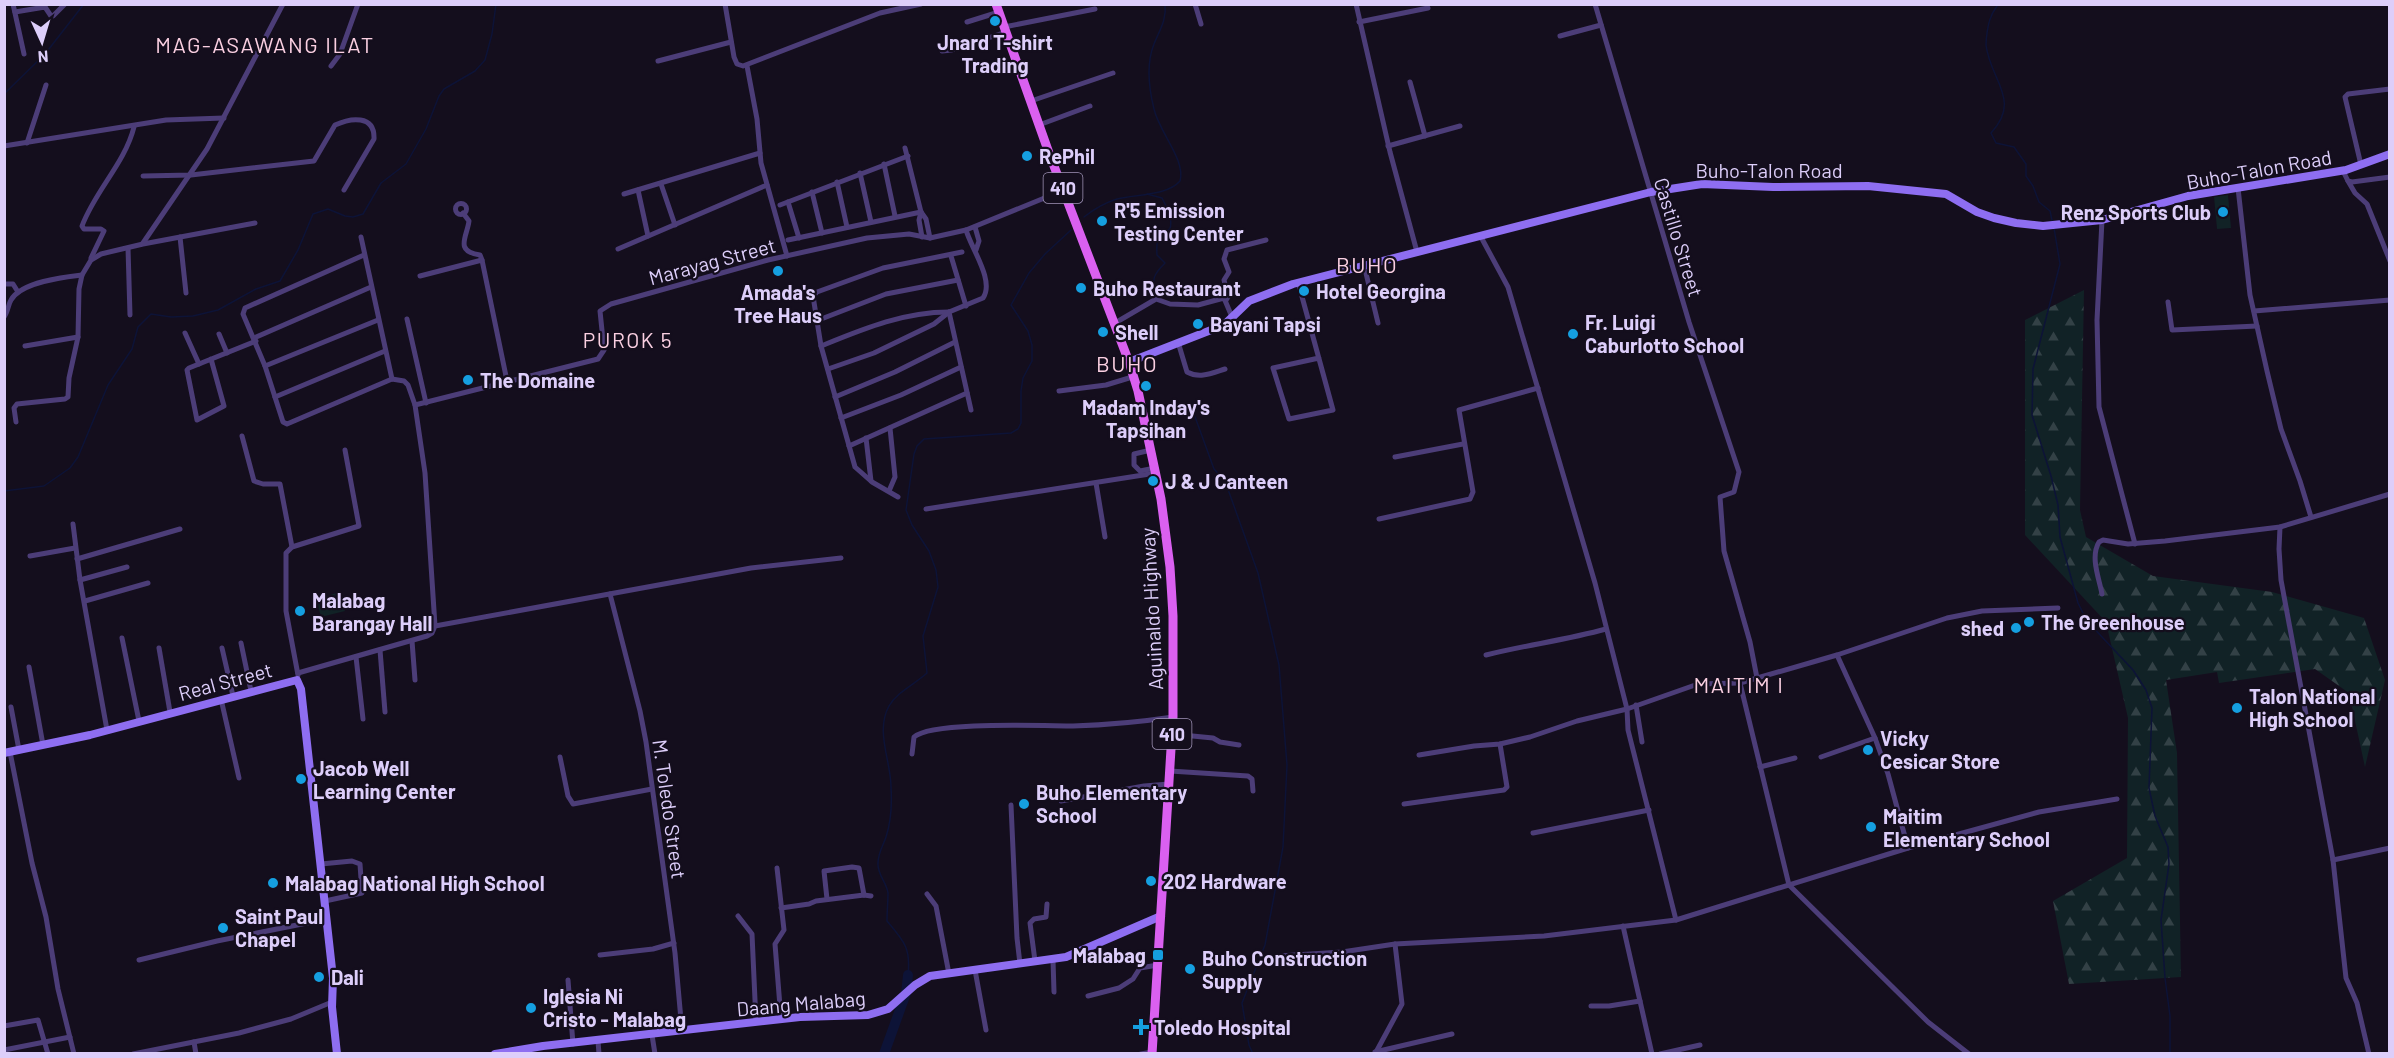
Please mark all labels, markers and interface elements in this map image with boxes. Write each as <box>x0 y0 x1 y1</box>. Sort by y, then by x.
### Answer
north arrow <box>12 12 72 72</box>
marker: Jnard T-shirt Trading <box>988 14 1002 28</box>
place label: Jnard T-shirt Trading <box>937 30 1053 77</box>
district label: MAG-ASAWANG ILAT <box>155 31 375 57</box>
text: N <box>37 48 49 67</box>
place label: RePhil <box>1039 144 1095 168</box>
street label: Buho-Talon Road <box>2184 144 2334 194</box>
marker: RePhil <box>1020 149 1034 163</box>
street label: Buho-Talon Road <box>1695 158 1843 182</box>
road number: 410 <box>1044 173 1082 203</box>
street label: Castillo Street <box>1650 175 1708 299</box>
place label: R'5 Emission Testing Center <box>1114 198 1244 245</box>
place label: Renz Sports Club <box>2061 200 2211 224</box>
marker: Renz Sports Club <box>2216 205 2230 219</box>
marker: R'5 Emission Testing Center <box>1095 214 1109 228</box>
street label: Marayag Street <box>646 233 778 289</box>
district label: BUHO <box>1336 251 1398 277</box>
marker: Amada's Tree Haus <box>771 264 785 278</box>
place label: Buho Restaurant <box>1093 276 1241 300</box>
place label: Hotel Georgina <box>1316 279 1446 303</box>
place label: Amada's Tree Haus <box>734 280 822 327</box>
marker: Buho Restaurant <box>1074 281 1088 295</box>
marker: Hotel Georgina <box>1297 284 1311 298</box>
place label: Fr. Luigi Caburlotto School <box>1585 310 1744 357</box>
place label: Bayani Tapsi <box>1210 312 1321 336</box>
marker: Bayani Tapsi <box>1191 317 1205 331</box>
place label: Shell <box>1115 320 1158 344</box>
marker: Shell <box>1096 325 1110 339</box>
district label: PUROK 5 <box>583 327 673 352</box>
marker: Fr. Luigi Caburlotto School <box>1566 327 1580 341</box>
district label: BUHO <box>1096 350 1158 376</box>
place label: The Domaine <box>480 368 595 392</box>
marker: The Domaine <box>461 373 475 387</box>
marker: Madam Inday's Tapsihan <box>1139 379 1153 393</box>
place label: Madam Inday's Tapsihan <box>1082 395 1210 442</box>
place label: J & J Canteen <box>1165 469 1288 493</box>
marker: J & J Canteen <box>1146 474 1160 488</box>
street label: Aguinaldo Highway <box>1135 527 1167 691</box>
place label: Malabag Barangay Hall <box>312 588 432 635</box>
marker: Malabag Barangay Hall <box>293 604 307 618</box>
place label: The Greenhouse <box>2041 610 2185 634</box>
marker: The Greenhouse <box>2022 615 2036 629</box>
place label: shed <box>1961 616 2004 640</box>
marker: shed <box>2009 621 2023 635</box>
street label: Real Street <box>175 657 275 705</box>
district label: MAITIM I <box>1694 671 1784 697</box>
place label: Talon National High School <box>2249 684 2375 731</box>
marker: Talon National High School <box>2230 701 2244 715</box>
road number: 410 <box>1152 719 1192 749</box>
place label: Vicky Cesicar Store <box>1880 726 2000 773</box>
street label: M. Toledo Street <box>648 738 692 880</box>
marker: Vicky Cesicar Store <box>1861 743 1875 757</box>
place label: Jacob Well Learning Center <box>313 756 456 803</box>
marker: Jacob Well Learning Center <box>294 772 308 786</box>
place label: Buho Elementary School <box>1036 780 1187 827</box>
marker: Buho Elementary School <box>1017 797 1031 811</box>
place label: Maitim Elementary School <box>1883 804 2050 851</box>
marker: Maitim Elementary School <box>1864 820 1878 834</box>
place label: 202 Hardware <box>1163 869 1287 893</box>
place label: Malabag National High School <box>285 871 545 895</box>
marker: 202 Hardware <box>1144 874 1158 888</box>
marker: Malabag National High School <box>266 876 280 890</box>
place label: Saint Paul Chapel <box>235 904 323 951</box>
marker: Saint Paul Chapel <box>216 921 230 935</box>
place label: Malabag <box>1073 943 1146 967</box>
place label: Buho Construction Supply <box>1202 946 1367 993</box>
marker: Malabag <box>1151 948 1165 962</box>
marker: Buho Construction Supply <box>1183 962 1197 976</box>
place label: Dali <box>331 965 364 989</box>
marker: Dali <box>312 970 326 984</box>
place label: Iglesia Ni Cristo - Malabag <box>543 984 686 1031</box>
street label: Daang Malabag <box>736 985 866 1021</box>
marker: Iglesia Ni Cristo - Malabag <box>524 1001 538 1015</box>
place label: Toledo Hospital <box>1154 1015 1291 1039</box>
marker: Toledo Hospital <box>1132 1018 1150 1036</box>

